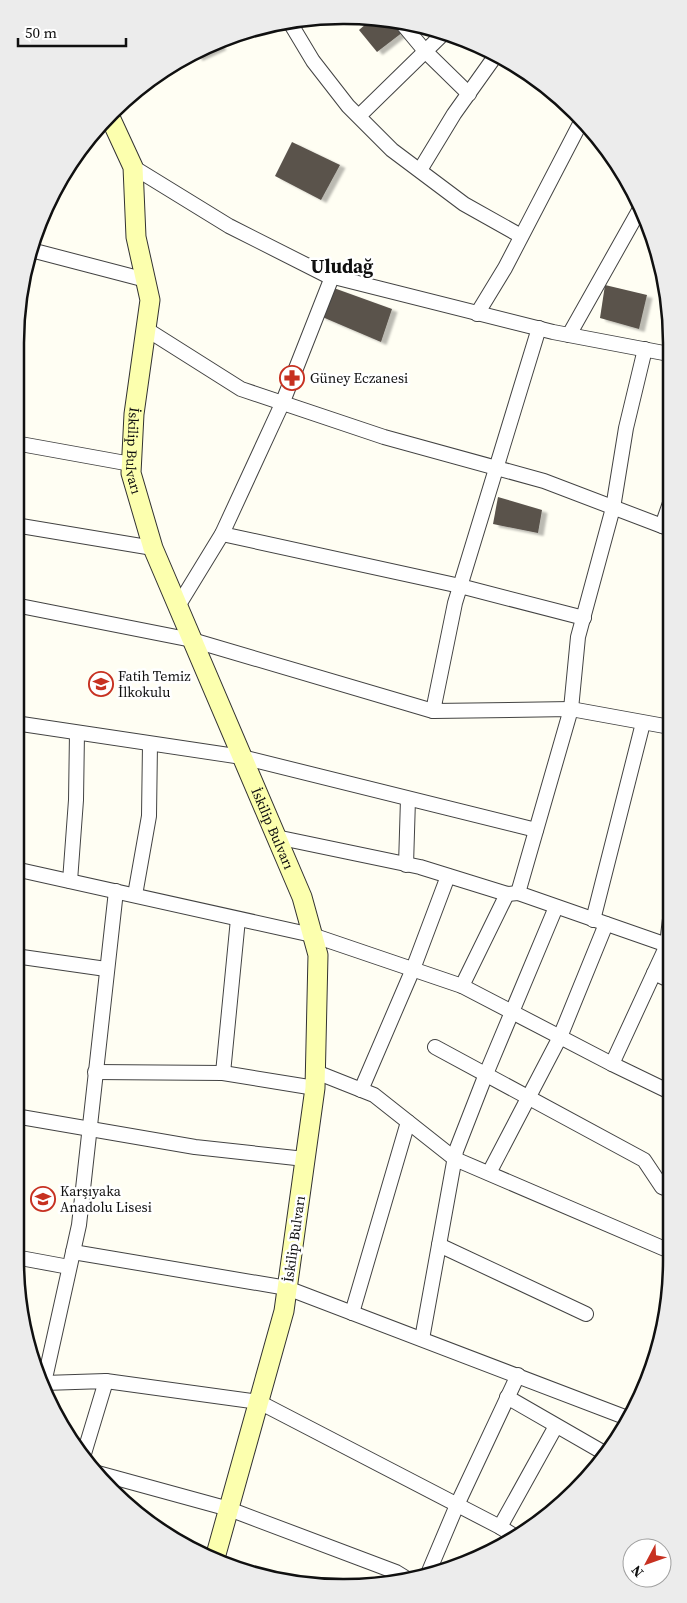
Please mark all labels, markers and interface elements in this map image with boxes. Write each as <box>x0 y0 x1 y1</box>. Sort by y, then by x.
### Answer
scale bar <box>18 15 125 47</box>
text: 50 m <box>25 22 57 43</box>
district label: Uludağ <box>311 253 374 279</box>
pharmacy icon: Güney Eczanesi <box>279 365 305 391</box>
place label: Güney Eczanesi <box>310 368 408 388</box>
street label: İskilip Bulvarı <box>121 406 147 496</box>
place label: Fatih Temiz İlkokulu <box>118 666 191 702</box>
school or university icon: Fatih Temiz İlkokulu <box>88 671 114 697</box>
street label: İskilip Bulvarı <box>246 784 299 872</box>
place label: Karşıyaka Anadolu Lisesi <box>60 1181 152 1217</box>
school or university icon: Karşıyaka Anadolu Lisesi <box>30 1186 56 1212</box>
street label: İskilip Bulvarı <box>278 1195 310 1283</box>
north arrow <box>622 1538 672 1588</box>
text: N <box>626 1561 648 1582</box>

